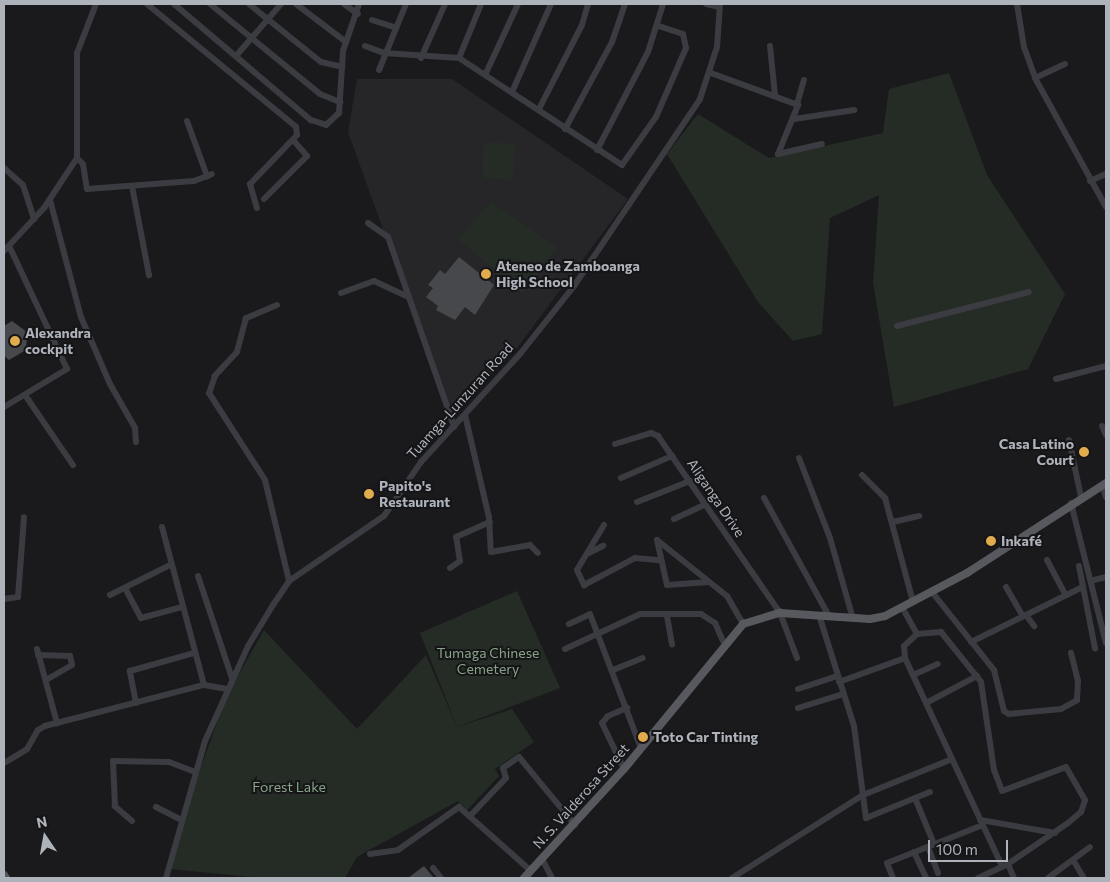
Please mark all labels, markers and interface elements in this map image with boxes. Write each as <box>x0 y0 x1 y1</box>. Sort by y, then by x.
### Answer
place label: Ateneo de Zamboanga High School <box>496 258 640 290</box>
marker: Ateneo de Zamboanga High School <box>480 268 492 280</box>
place label: Alexandra cockpit <box>25 325 91 358</box>
marker: Alexandra cockpit <box>9 335 21 347</box>
street label: Tuamga-Lunzuran Road <box>403 339 517 463</box>
place label: Casa Latino Court <box>999 436 1074 468</box>
marker: Casa Latino Court <box>1078 446 1090 458</box>
street label: Aliganga Drive <box>684 456 748 540</box>
place label: Papito's Restaurant <box>379 478 450 511</box>
marker: Papito's Restaurant <box>363 488 375 500</box>
place label: Inkafé <box>1001 533 1042 549</box>
marker: Inkafé <box>985 535 997 547</box>
park label: Tumaga Chinese Cemetery <box>436 645 540 678</box>
place label: Toto Car Tinting <box>653 729 758 745</box>
marker: Toto Car Tinting <box>637 731 649 743</box>
street label: N. S. Valderosa Street <box>529 740 633 852</box>
park label: Forest Lake <box>252 779 326 795</box>
north arrow <box>20 812 70 862</box>
text: N <box>35 812 49 831</box>
scale bar <box>930 830 1010 862</box>
text: 100 m <box>936 840 978 858</box>

